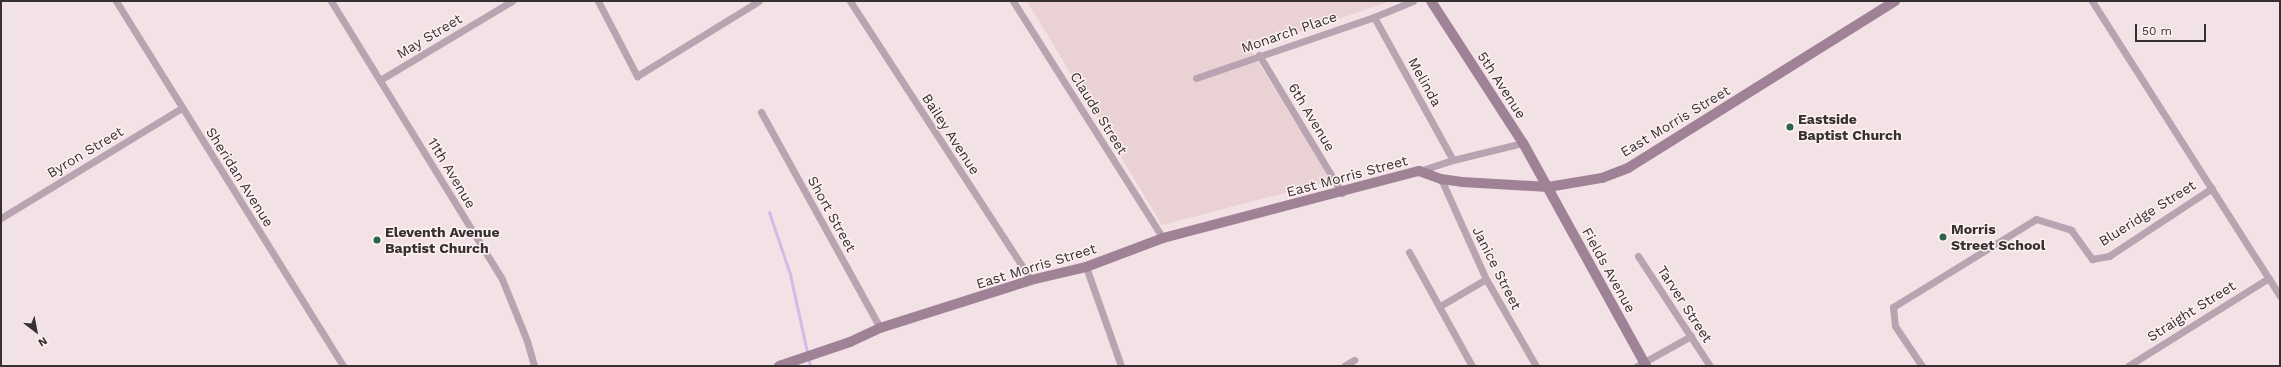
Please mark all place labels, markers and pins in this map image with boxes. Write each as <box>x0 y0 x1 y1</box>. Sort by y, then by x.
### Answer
place label: Eastside Baptist Church <box>1798 111 1902 144</box>
marker: Eastside Baptist Church <box>1785 122 1795 132</box>
place label: Morris Street School <box>1951 221 2045 254</box>
place label: Eleventh Avenue Baptist Church <box>385 224 500 256</box>
marker: Morris Street School <box>1938 232 1948 242</box>
marker: Eleventh Avenue Baptist Church <box>372 235 382 245</box>

